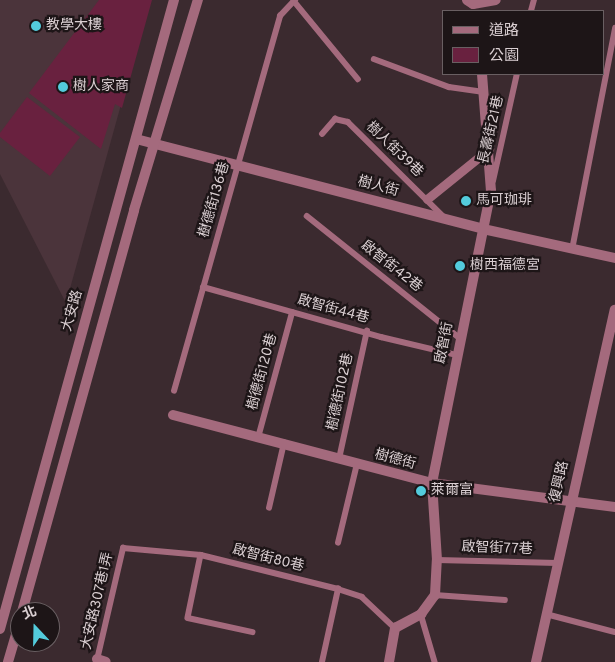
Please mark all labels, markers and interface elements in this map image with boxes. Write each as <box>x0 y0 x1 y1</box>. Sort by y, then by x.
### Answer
legend <box>442 10 605 75</box>
place label: 教學大樓 <box>46 18 102 34</box>
marker: 教學大樓 <box>30 20 42 32</box>
text: 道路 <box>489 22 519 41</box>
text: 公園 <box>489 47 519 66</box>
place label: 樹人家商 <box>73 79 129 95</box>
marker: 樹人家商 <box>57 81 69 93</box>
street label: 長壽街21巷 <box>476 94 508 166</box>
street label: 樹人街39巷 <box>362 119 426 181</box>
street label: 樹德街136巷 <box>196 160 234 240</box>
street label: 樹人街 <box>356 173 400 201</box>
place label: 馬可珈琲 <box>476 193 532 209</box>
marker: 馬可珈琲 <box>460 195 472 207</box>
street label: 啟智街42巷 <box>357 238 425 296</box>
place label: 樹西福德宮 <box>470 258 540 274</box>
marker: 樹西福德宮 <box>454 260 466 272</box>
street label: 大安路 <box>59 288 87 334</box>
street label: 啟智街44巷 <box>295 292 371 328</box>
street label: 啟智街 <box>433 321 457 365</box>
street label: 樹德街120巷 <box>245 332 281 412</box>
street label: 樹德街102巷 <box>325 352 357 432</box>
street label: 樹德街 <box>373 446 417 474</box>
street label: 復興路 <box>547 460 573 504</box>
place label: 萊爾富 <box>431 483 473 499</box>
marker: 萊爾富 <box>415 485 427 497</box>
street label: 啟智街77巷 <box>461 539 533 559</box>
street label: 啟智街80巷 <box>230 542 306 576</box>
street label: 大安路307巷1弄 <box>79 551 117 651</box>
north arrow <box>10 602 60 652</box>
text: 北 <box>20 603 39 624</box>

